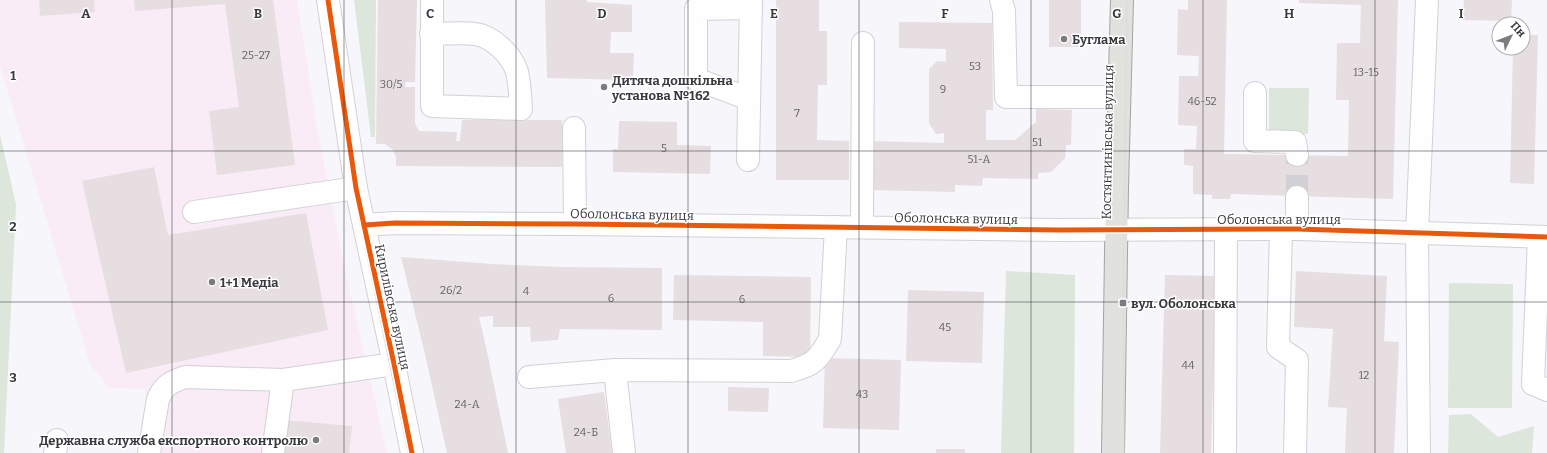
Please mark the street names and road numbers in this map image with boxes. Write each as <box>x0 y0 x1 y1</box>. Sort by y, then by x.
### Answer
street label: Костянтинівська вулиця <box>1099 64 1116 220</box>
street label: Оболонська вулиця <box>570 206 694 223</box>
street label: Оболонська вулиця <box>894 210 1018 227</box>
street label: Оболонська вулиця <box>1217 212 1341 227</box>
street label: Кирилівська вулиця <box>372 243 413 371</box>

